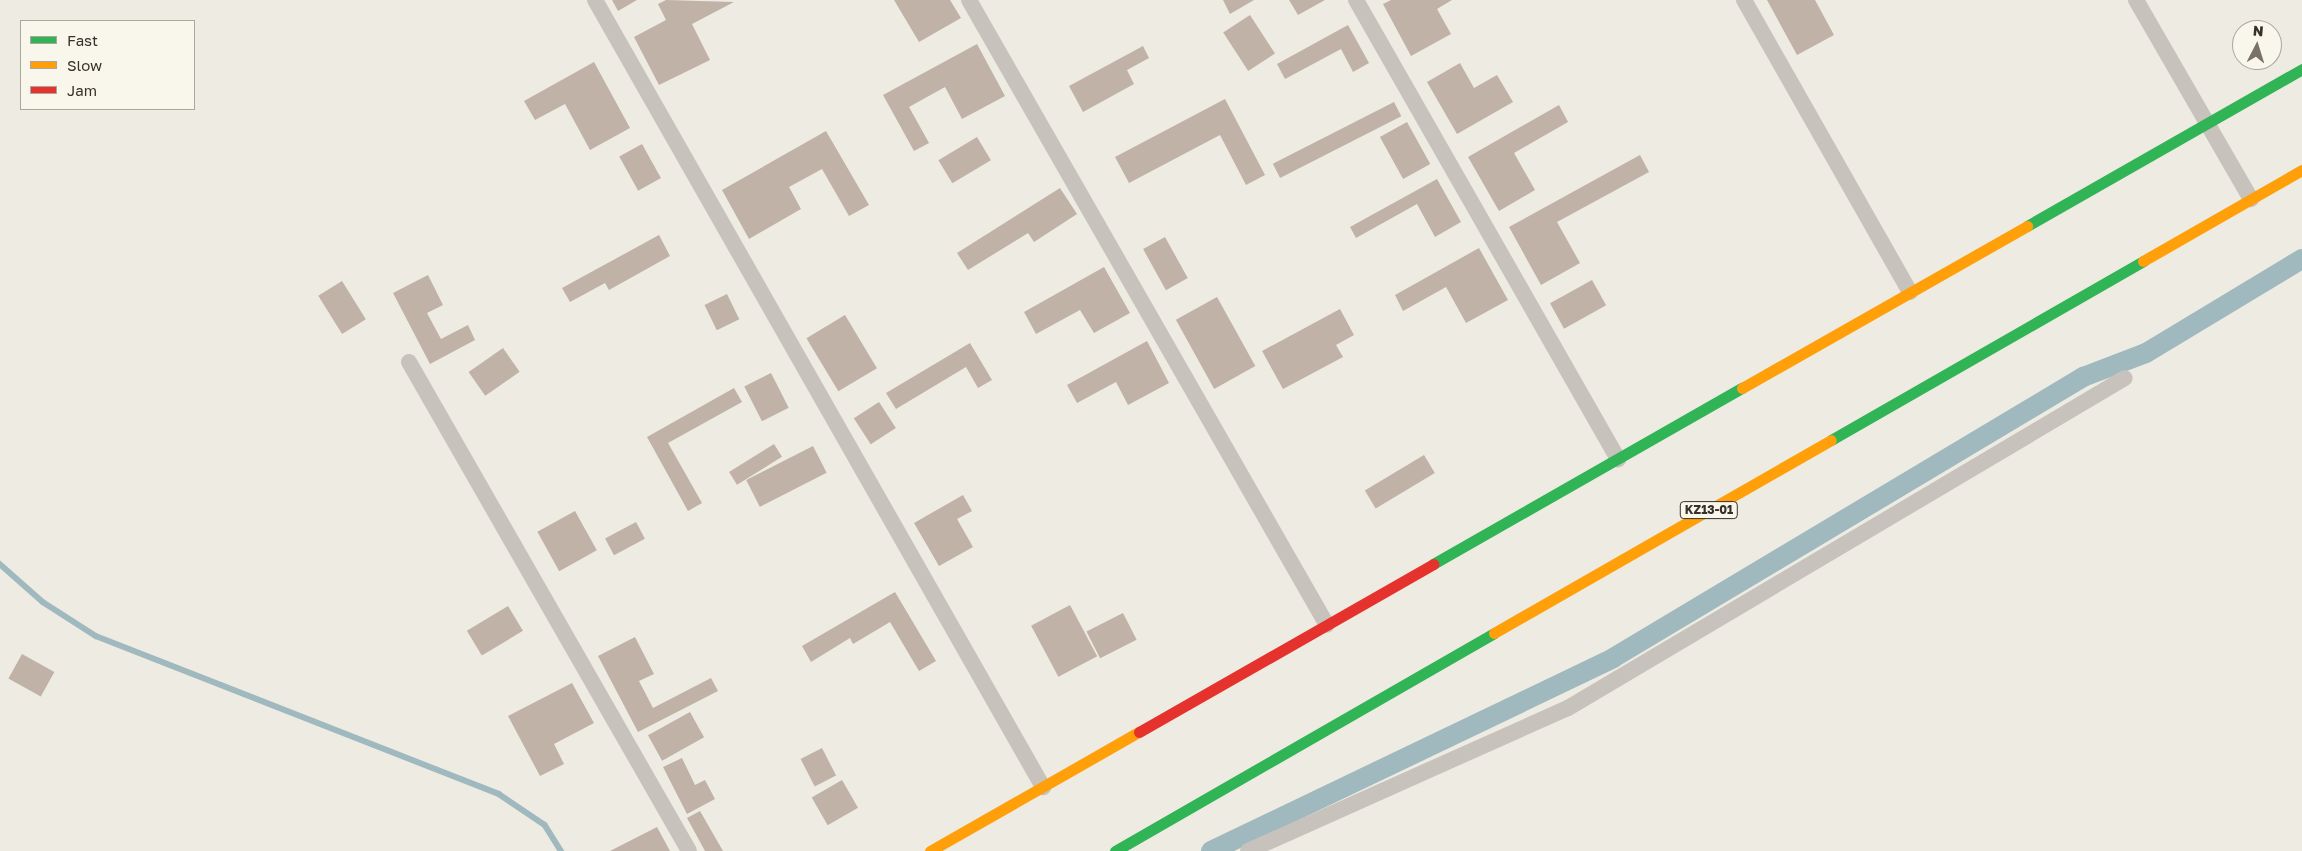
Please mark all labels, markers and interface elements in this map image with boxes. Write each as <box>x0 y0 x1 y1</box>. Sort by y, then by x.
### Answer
legend <box>20 20 195 110</box>
north arrow <box>2232 20 2282 70</box>
text: N <box>2252 22 2264 39</box>
text: Fast <box>67 31 98 49</box>
text: Slow <box>67 56 102 74</box>
text: Jam <box>67 81 97 99</box>
road number: KZ13-01 <box>1679 500 1739 520</box>

